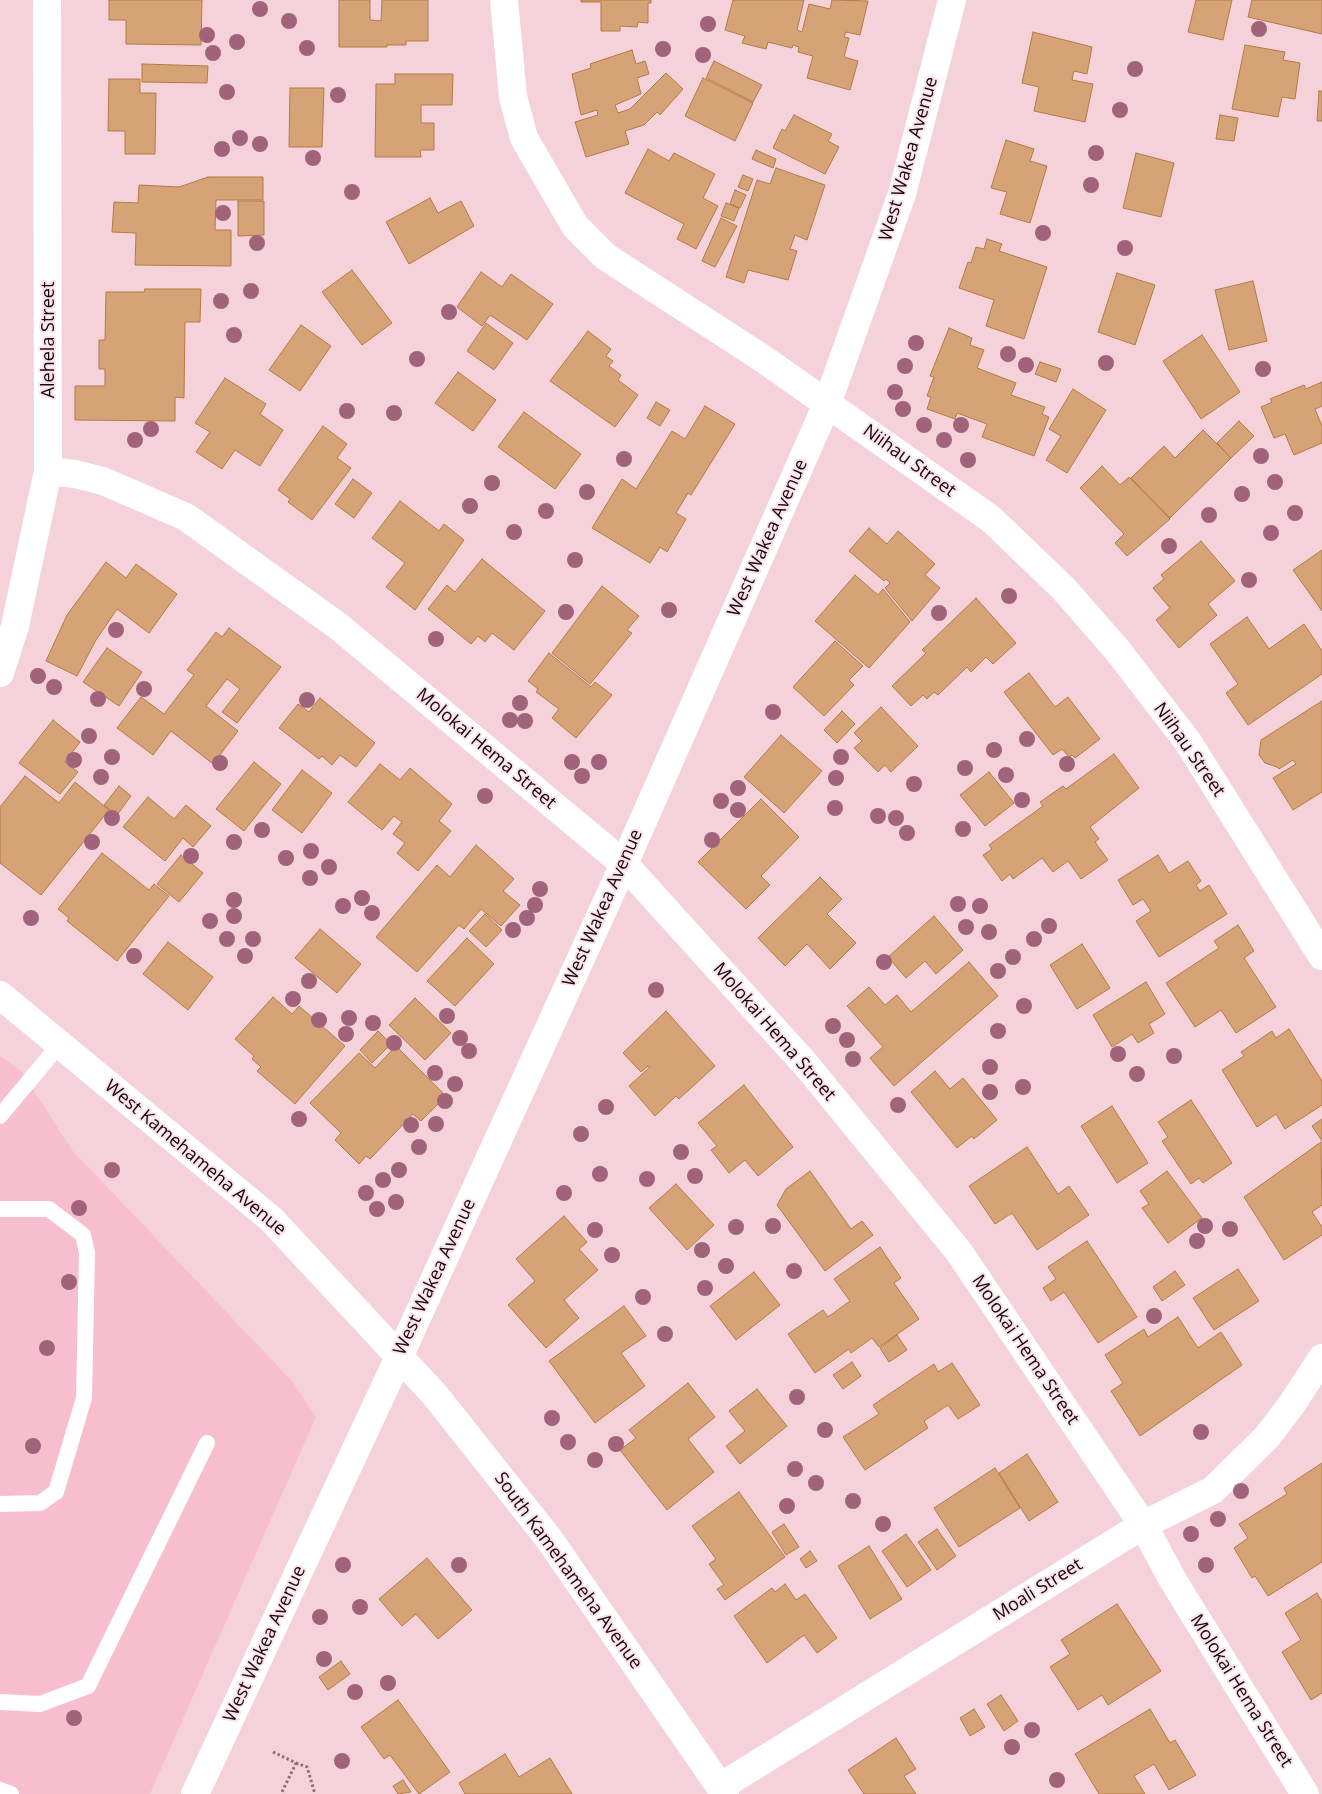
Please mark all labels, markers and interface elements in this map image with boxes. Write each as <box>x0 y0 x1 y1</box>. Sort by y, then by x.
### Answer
street label: West Wakea Avenue <box>875 74 943 244</box>
street label: Alehela Street <box>38 282 60 398</box>
street label: Niihau Street <box>858 420 960 502</box>
street label: West Wakea Avenue <box>724 456 812 620</box>
street label: Molokai Hema Street <box>412 684 560 814</box>
street label: Niihau Street <box>1149 699 1229 801</box>
street label: West Wakea Avenue <box>559 826 647 990</box>
street label: Molokai Hema Street <box>708 958 840 1106</box>
street label: West Kamehameha Avenue <box>100 1076 290 1240</box>
street label: West Wakea Avenue <box>389 1195 481 1359</box>
street label: Molokai Hema Street <box>967 1271 1083 1429</box>
street label: South Kamehameha Avenue <box>489 1468 647 1674</box>
street label: Moali Street <box>989 1554 1087 1626</box>
street label: West Wakea Avenue <box>219 1562 311 1726</box>
street label: Molokai Hema Street <box>1185 1611 1297 1771</box>

